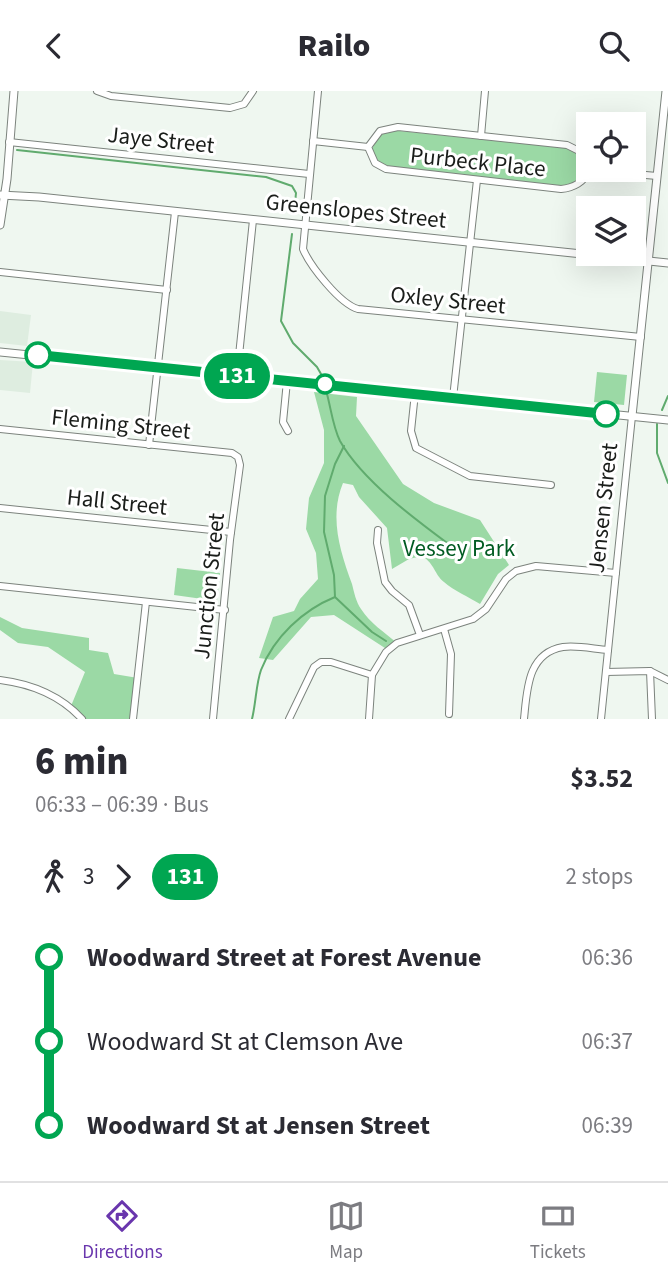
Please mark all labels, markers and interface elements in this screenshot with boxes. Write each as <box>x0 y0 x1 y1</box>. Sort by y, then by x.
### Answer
text: Railo <box>298 23 370 69</box>
icon: back <box>35 27 73 65</box>
icon: search <box>595 27 633 65</box>
map controls <box>576 112 646 266</box>
button: locate <box>576 112 646 182</box>
street label: Jaye Street <box>106 118 216 162</box>
street label: Purbeck Place <box>409 138 547 186</box>
street label: Greenslopes Street <box>264 185 448 237</box>
button: layers <box>576 196 646 266</box>
street label: Oxley Street <box>389 278 507 322</box>
unlabelled marker <box>25 342 51 368</box>
line badge: 131 <box>197 353 277 399</box>
text: 131 <box>218 358 256 393</box>
unlabelled marker <box>315 374 335 394</box>
street label: Fleming Street <box>50 400 192 448</box>
unlabelled marker <box>593 401 619 427</box>
street label: Jensen Street <box>580 441 626 575</box>
street label: Hall Street <box>65 480 169 524</box>
street label: Junction Street <box>185 511 233 661</box>
park label: Vessey Park <box>403 532 516 565</box>
text: 6 min <box>35 735 128 789</box>
text: $3.52 <box>570 760 633 797</box>
text: 06:33 – 06:39 · Bus <box>35 788 209 821</box>
icon: walk <box>35 858 73 896</box>
icon: forward <box>104 858 142 896</box>
text: 131 <box>166 859 204 894</box>
text: 3 <box>83 860 94 893</box>
text: 2 stops <box>566 860 633 893</box>
text: Woodward Street at Forest Avenue <box>87 939 481 976</box>
text: 06:36 <box>582 941 633 974</box>
text: Woodward St at Clemson Ave <box>87 1023 403 1060</box>
text: 06:37 <box>582 1025 633 1058</box>
text: Woodward St at Jensen Street <box>87 1107 430 1144</box>
text: 06:39 <box>582 1109 633 1142</box>
tab: Directions <box>82 1197 163 1266</box>
tab: Map <box>327 1197 365 1266</box>
tab: Tickets <box>530 1197 586 1266</box>

